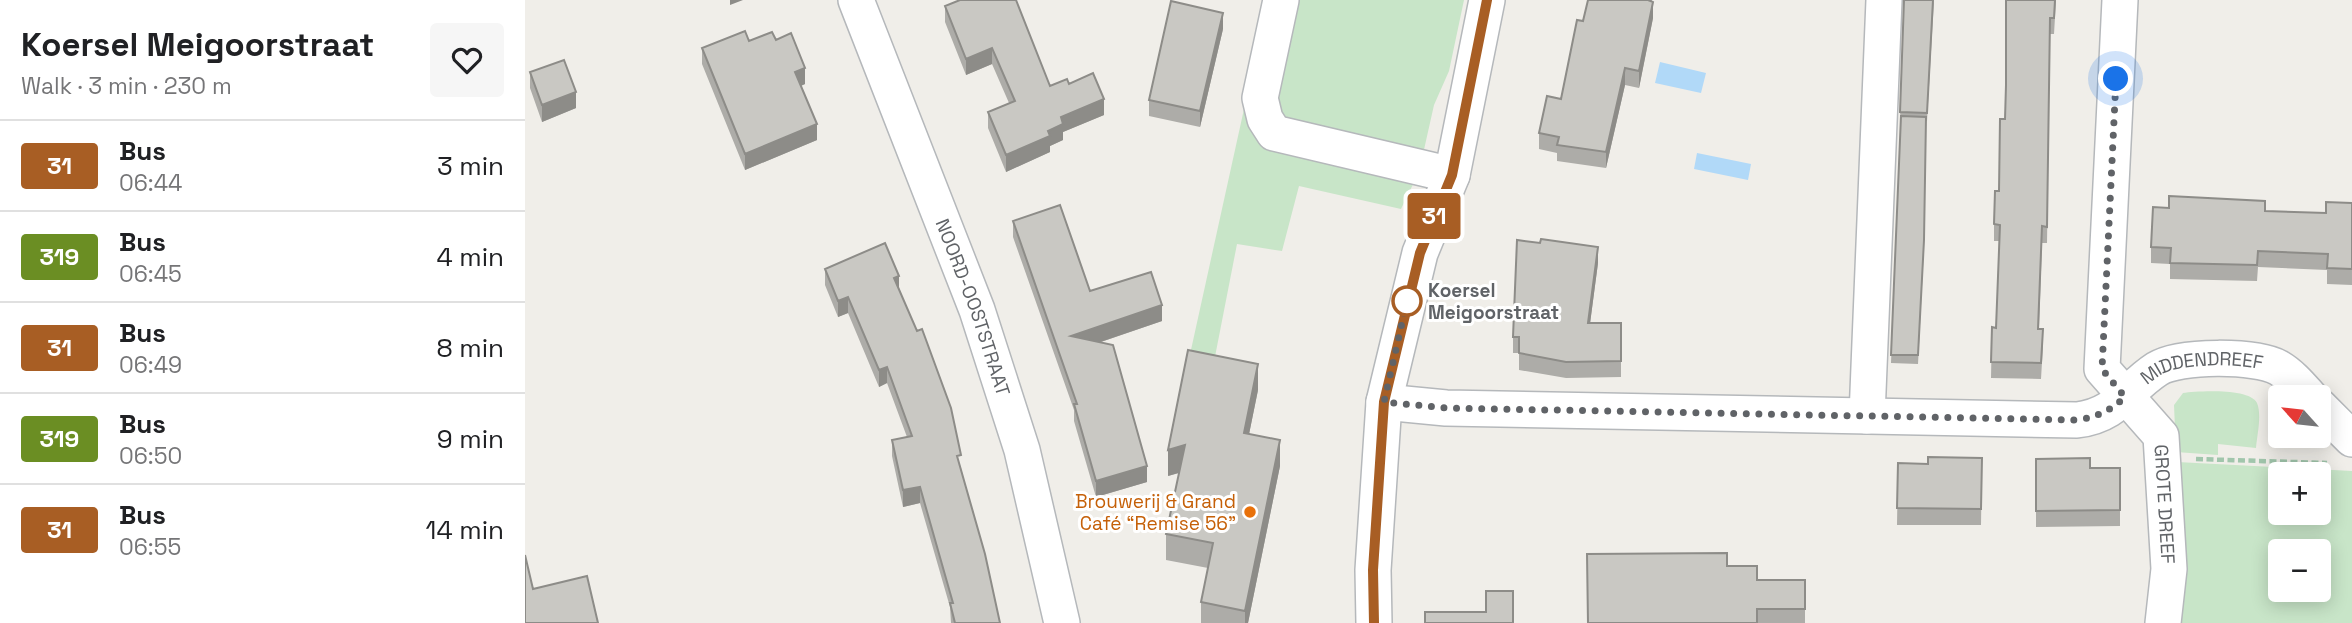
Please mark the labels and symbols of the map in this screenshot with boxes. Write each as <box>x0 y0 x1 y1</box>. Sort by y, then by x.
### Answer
your location <box>2098 61 2133 96</box>
line badge: 31 <box>1403 193 1465 239</box>
street label: NOORD-OOSTSTRAAT <box>930 215 1016 399</box>
place label: Koersel Meigoorstraat <box>1428 278 1559 325</box>
marker: Koersel Meigoorstraat <box>1392 286 1422 316</box>
street label: MIDDENDREEF <box>2135 346 2265 390</box>
north arrow <box>2268 385 2331 448</box>
street label: GROTE DREEF <box>2149 444 2181 565</box>
place label: Brouwerij & Grand Café “Remise 56” <box>1075 489 1236 536</box>
marker: Brouwerij & Grand Café “Remise 56” <box>1242 504 1258 520</box>

